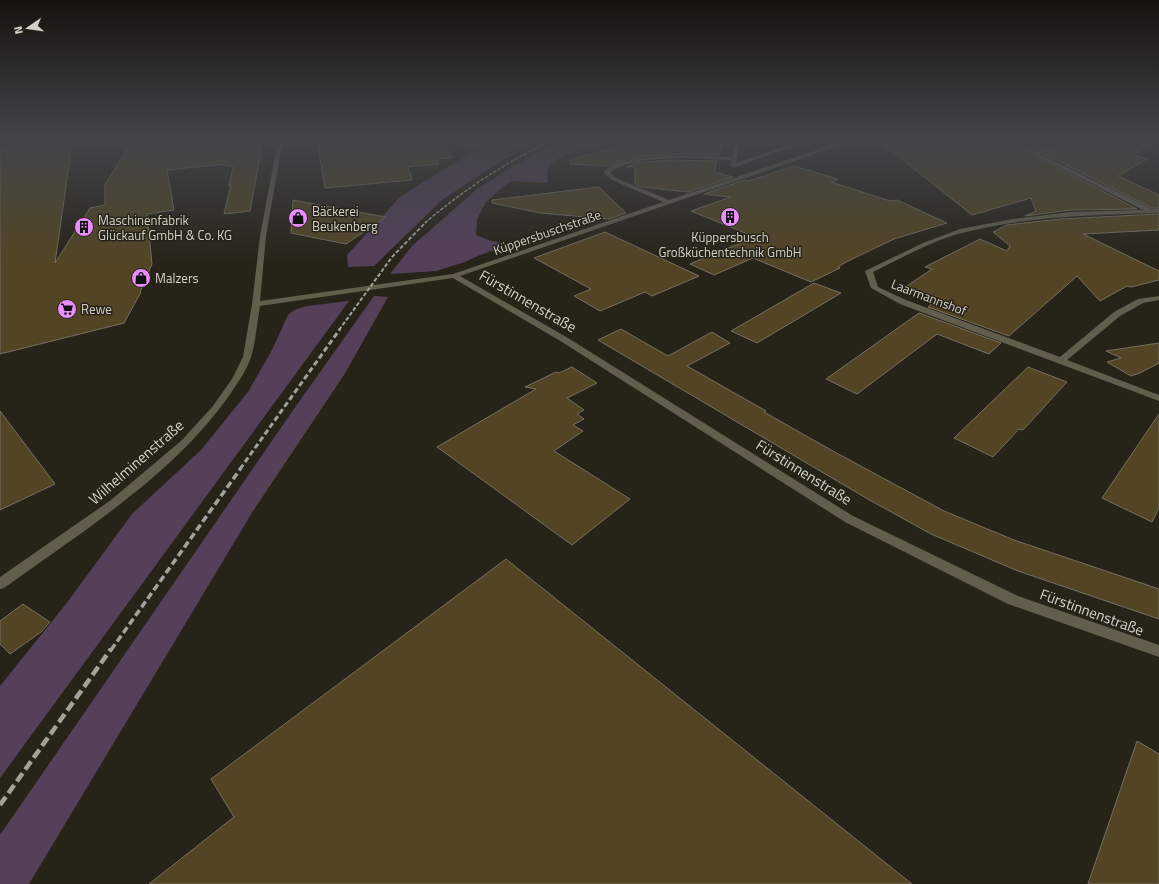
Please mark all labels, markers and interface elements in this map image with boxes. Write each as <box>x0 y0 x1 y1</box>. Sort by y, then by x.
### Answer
north arrow <box>8 8 48 48</box>
text: N <box>10 25 27 36</box>
place label: Bäckerei Beukenberg <box>312 201 378 236</box>
street label: Küppersbuschstraße <box>490 204 604 260</box>
building icon: Küppersbusch Großküchentechnik GmbH <box>719 206 741 228</box>
shop icon: Bäckerei Beukenberg <box>287 207 309 229</box>
place label: Maschinenfabrik Glückauf GmbH & Co. KG <box>98 210 232 245</box>
building icon: Maschinenfabrik Glückauf GmbH & Co. KG <box>73 216 95 238</box>
place label: Küppersbusch Großküchentechnik GmbH <box>658 227 802 262</box>
street label: Fürstinnenstraße <box>475 264 581 338</box>
shop icon: Malzers <box>130 267 152 289</box>
place label: Malzers <box>155 268 198 288</box>
street label: Laarmannshof <box>888 273 970 321</box>
supermarket icon: Rewe <box>56 298 78 320</box>
place label: Rewe <box>81 299 112 319</box>
street label: Wilhelminenstraße <box>83 414 189 510</box>
street label: Fürstinnenstraße <box>752 433 856 511</box>
street label: Fürstinnenstraße <box>1037 583 1147 641</box>

